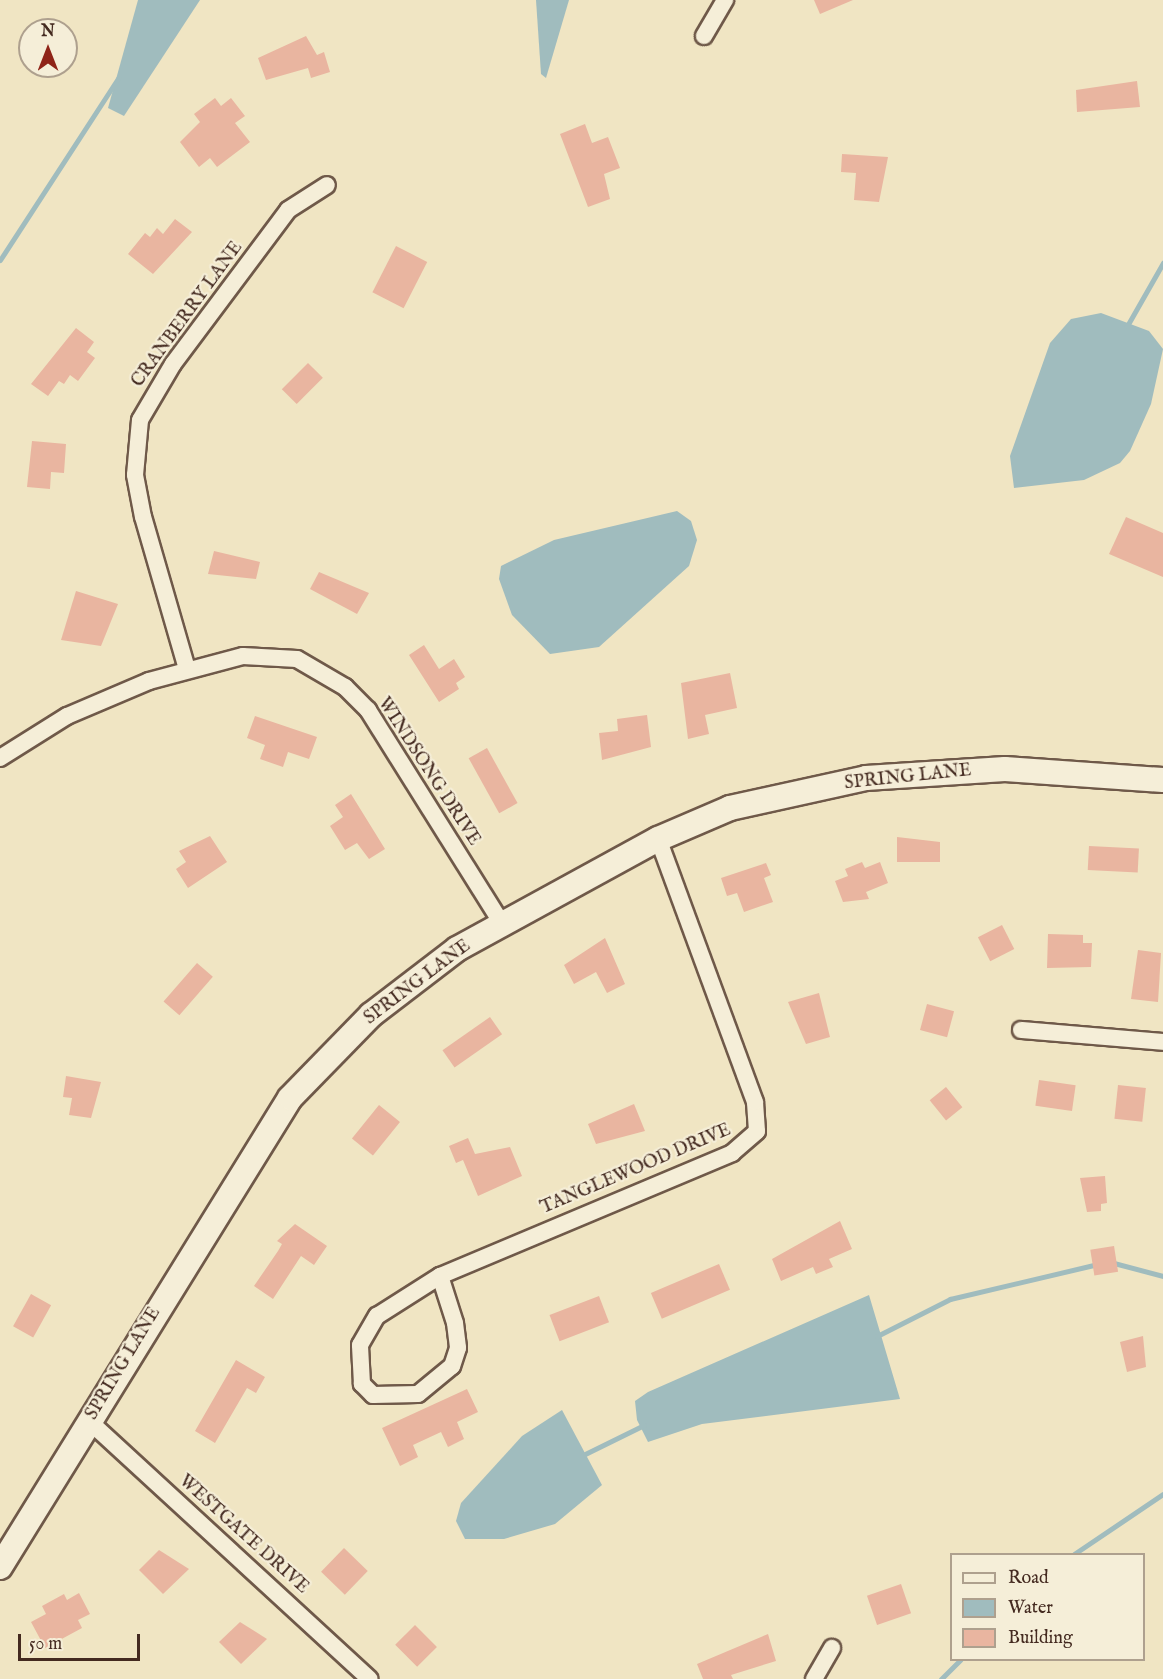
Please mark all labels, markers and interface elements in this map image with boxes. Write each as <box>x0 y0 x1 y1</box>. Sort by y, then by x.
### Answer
north arrow <box>18 18 78 78</box>
text: N <box>41 22 55 42</box>
street label: CRANBERRY LANE <box>128 238 248 392</box>
street label: WINDSONG DRIVE <box>372 694 484 850</box>
street label: SPRING LANE <box>843 761 973 795</box>
street label: SPRING LANE <box>361 936 475 1030</box>
street label: TANGLEWOOD DRIVE <box>538 1120 734 1220</box>
street label: SPRING LANE <box>82 1304 166 1424</box>
street label: WESTGATE DRIVE <box>174 1471 312 1599</box>
legend <box>950 1553 1145 1661</box>
text: Road <box>1008 1567 1049 1590</box>
text: Water <box>1008 1597 1053 1620</box>
scale bar <box>21 1622 142 1660</box>
text: Building <box>1008 1627 1073 1650</box>
text: 50 m <box>29 1633 62 1656</box>

